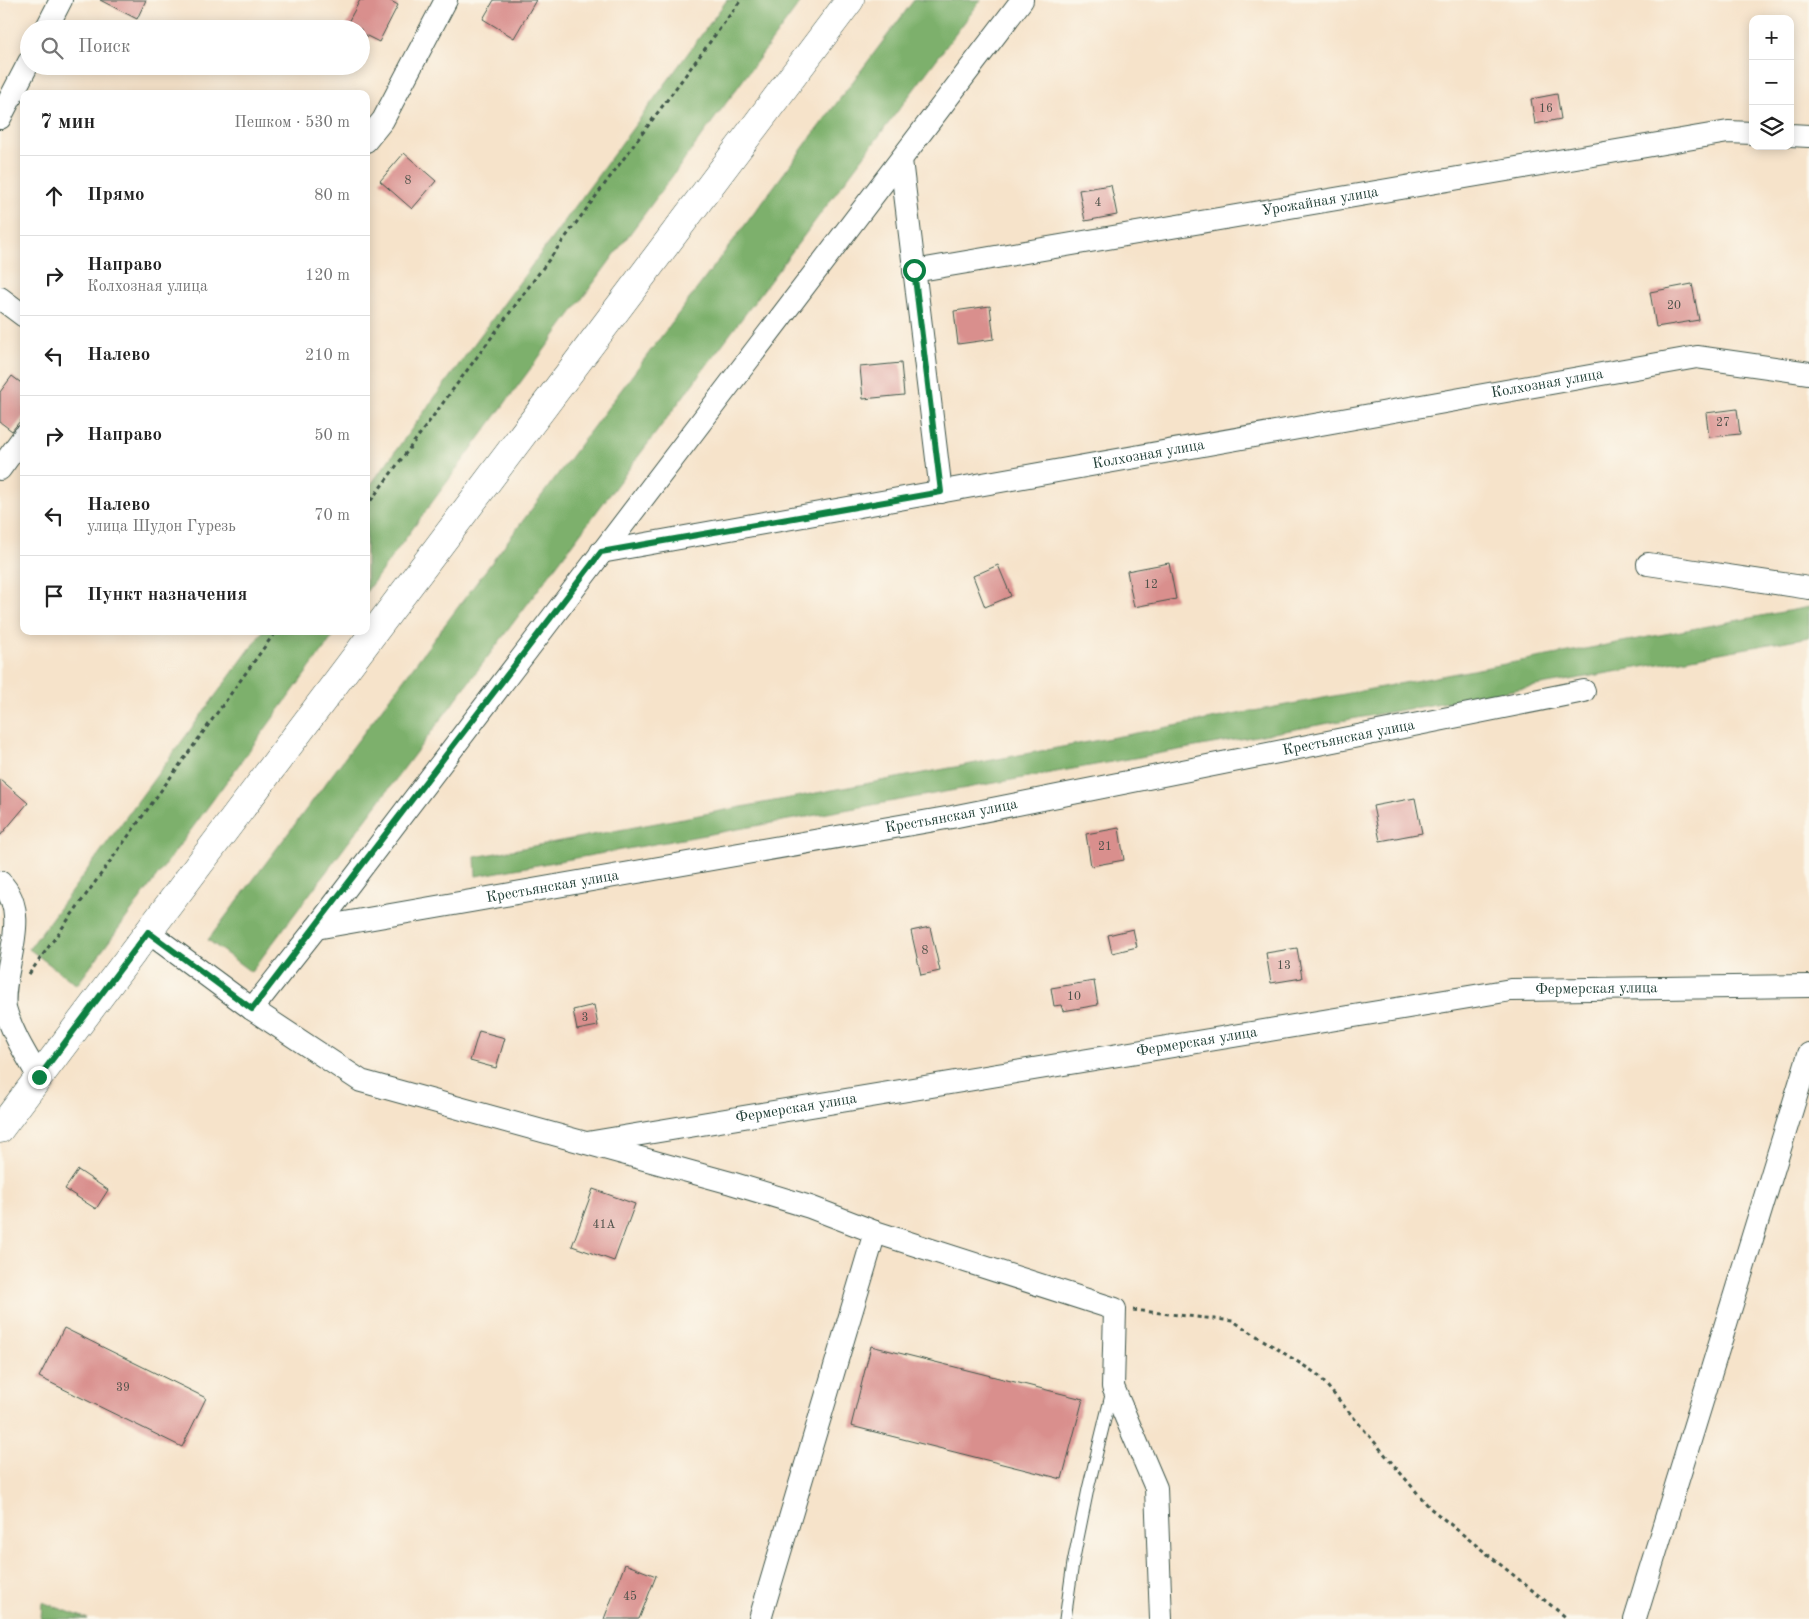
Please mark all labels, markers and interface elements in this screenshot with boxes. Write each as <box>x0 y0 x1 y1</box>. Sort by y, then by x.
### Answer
map controls <box>1749 15 1794 150</box>
button: + <box>1749 15 1794 60</box>
search box <box>20 20 370 75</box>
icon: search <box>38 34 66 62</box>
text: Поиск <box>78 38 130 57</box>
button: − <box>1749 60 1794 105</box>
house number: 16 <box>1539 103 1553 115</box>
button: layers <box>1749 105 1794 150</box>
text: 7 мин <box>40 112 95 133</box>
text: Пешком · 530 m <box>234 115 350 131</box>
house number: 8 <box>405 175 412 187</box>
icon: ahead <box>40 182 68 210</box>
street label: Урожайная улица <box>1261 184 1380 219</box>
text: Прямо <box>87 186 145 205</box>
text: 80 m <box>314 188 350 204</box>
house number: 4 <box>1095 197 1102 209</box>
text: Направо <box>87 256 162 275</box>
route start <box>903 259 926 282</box>
icon: right <box>40 262 68 290</box>
text: 120 m <box>305 268 350 284</box>
text: Колхозная улица <box>87 279 208 295</box>
house number: 20 <box>1667 300 1681 312</box>
icon: left <box>40 342 68 370</box>
text: Налево <box>87 346 150 365</box>
text: 210 m <box>305 348 350 364</box>
street label: Колхозная улица <box>1490 366 1605 401</box>
house number: 27 <box>1716 417 1730 429</box>
icon: right <box>40 422 68 450</box>
text: Направо <box>87 426 162 445</box>
text: 50 m <box>314 428 350 444</box>
street label: Колхозная улица <box>1091 437 1206 472</box>
text: Налево <box>87 496 150 515</box>
icon: left <box>40 502 68 530</box>
text: 70 m <box>314 508 350 524</box>
text: улица Шудон Гурезь <box>87 519 236 535</box>
house number: 12 <box>1144 579 1158 591</box>
icon: arrive <box>40 582 68 610</box>
text: Пункт назначения <box>87 586 247 605</box>
street label: Крестьянская улица <box>1281 717 1416 758</box>
street label: Крестьянская улица <box>884 797 1019 836</box>
house number: 21 <box>1098 841 1112 853</box>
street label: Крестьянская улица <box>485 868 620 906</box>
house number: 8 <box>922 945 929 957</box>
house number: 13 <box>1277 960 1291 972</box>
street label: Фермерская улица <box>1535 981 1658 997</box>
house number: 10 <box>1067 991 1081 1003</box>
house number: 3 <box>582 1012 588 1024</box>
street label: Фермерская улица <box>1135 1025 1259 1059</box>
route end <box>28 1066 51 1089</box>
street label: Фермерская улица <box>734 1091 858 1126</box>
house number: 41А <box>592 1219 616 1231</box>
house number: 39 <box>116 1382 130 1394</box>
house number: 45 <box>623 1590 637 1603</box>

